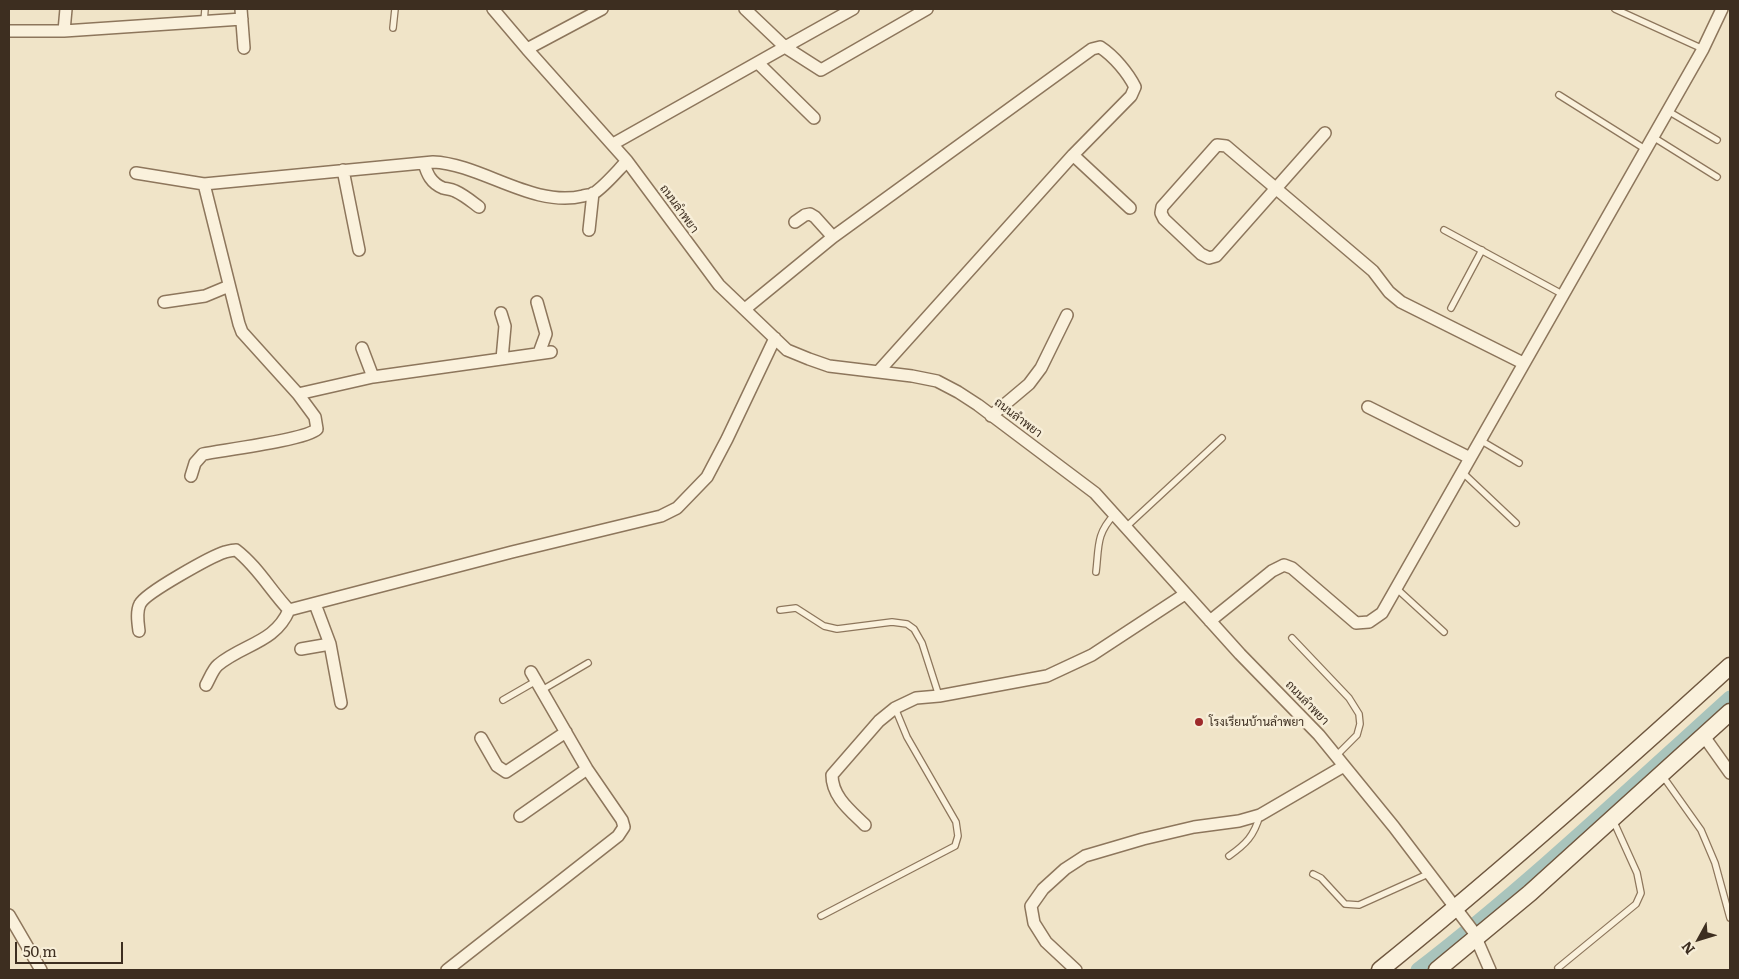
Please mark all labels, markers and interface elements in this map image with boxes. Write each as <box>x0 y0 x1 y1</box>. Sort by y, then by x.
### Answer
street label: ถนนลำพยา <box>657 182 701 236</box>
street label: ถนนลำพยา <box>991 395 1045 441</box>
street label: ถนนลำพยา <box>1282 678 1332 728</box>
place label: โรงเรียนบ้านลำพยา <box>1209 715 1304 729</box>
marker: โรงเรียนบ้านลำพยา <box>1193 716 1205 728</box>
north arrow <box>1674 914 1724 964</box>
scale bar <box>18 932 125 964</box>
text: N <box>1676 938 1699 959</box>
text: 50 m <box>23 939 57 962</box>

